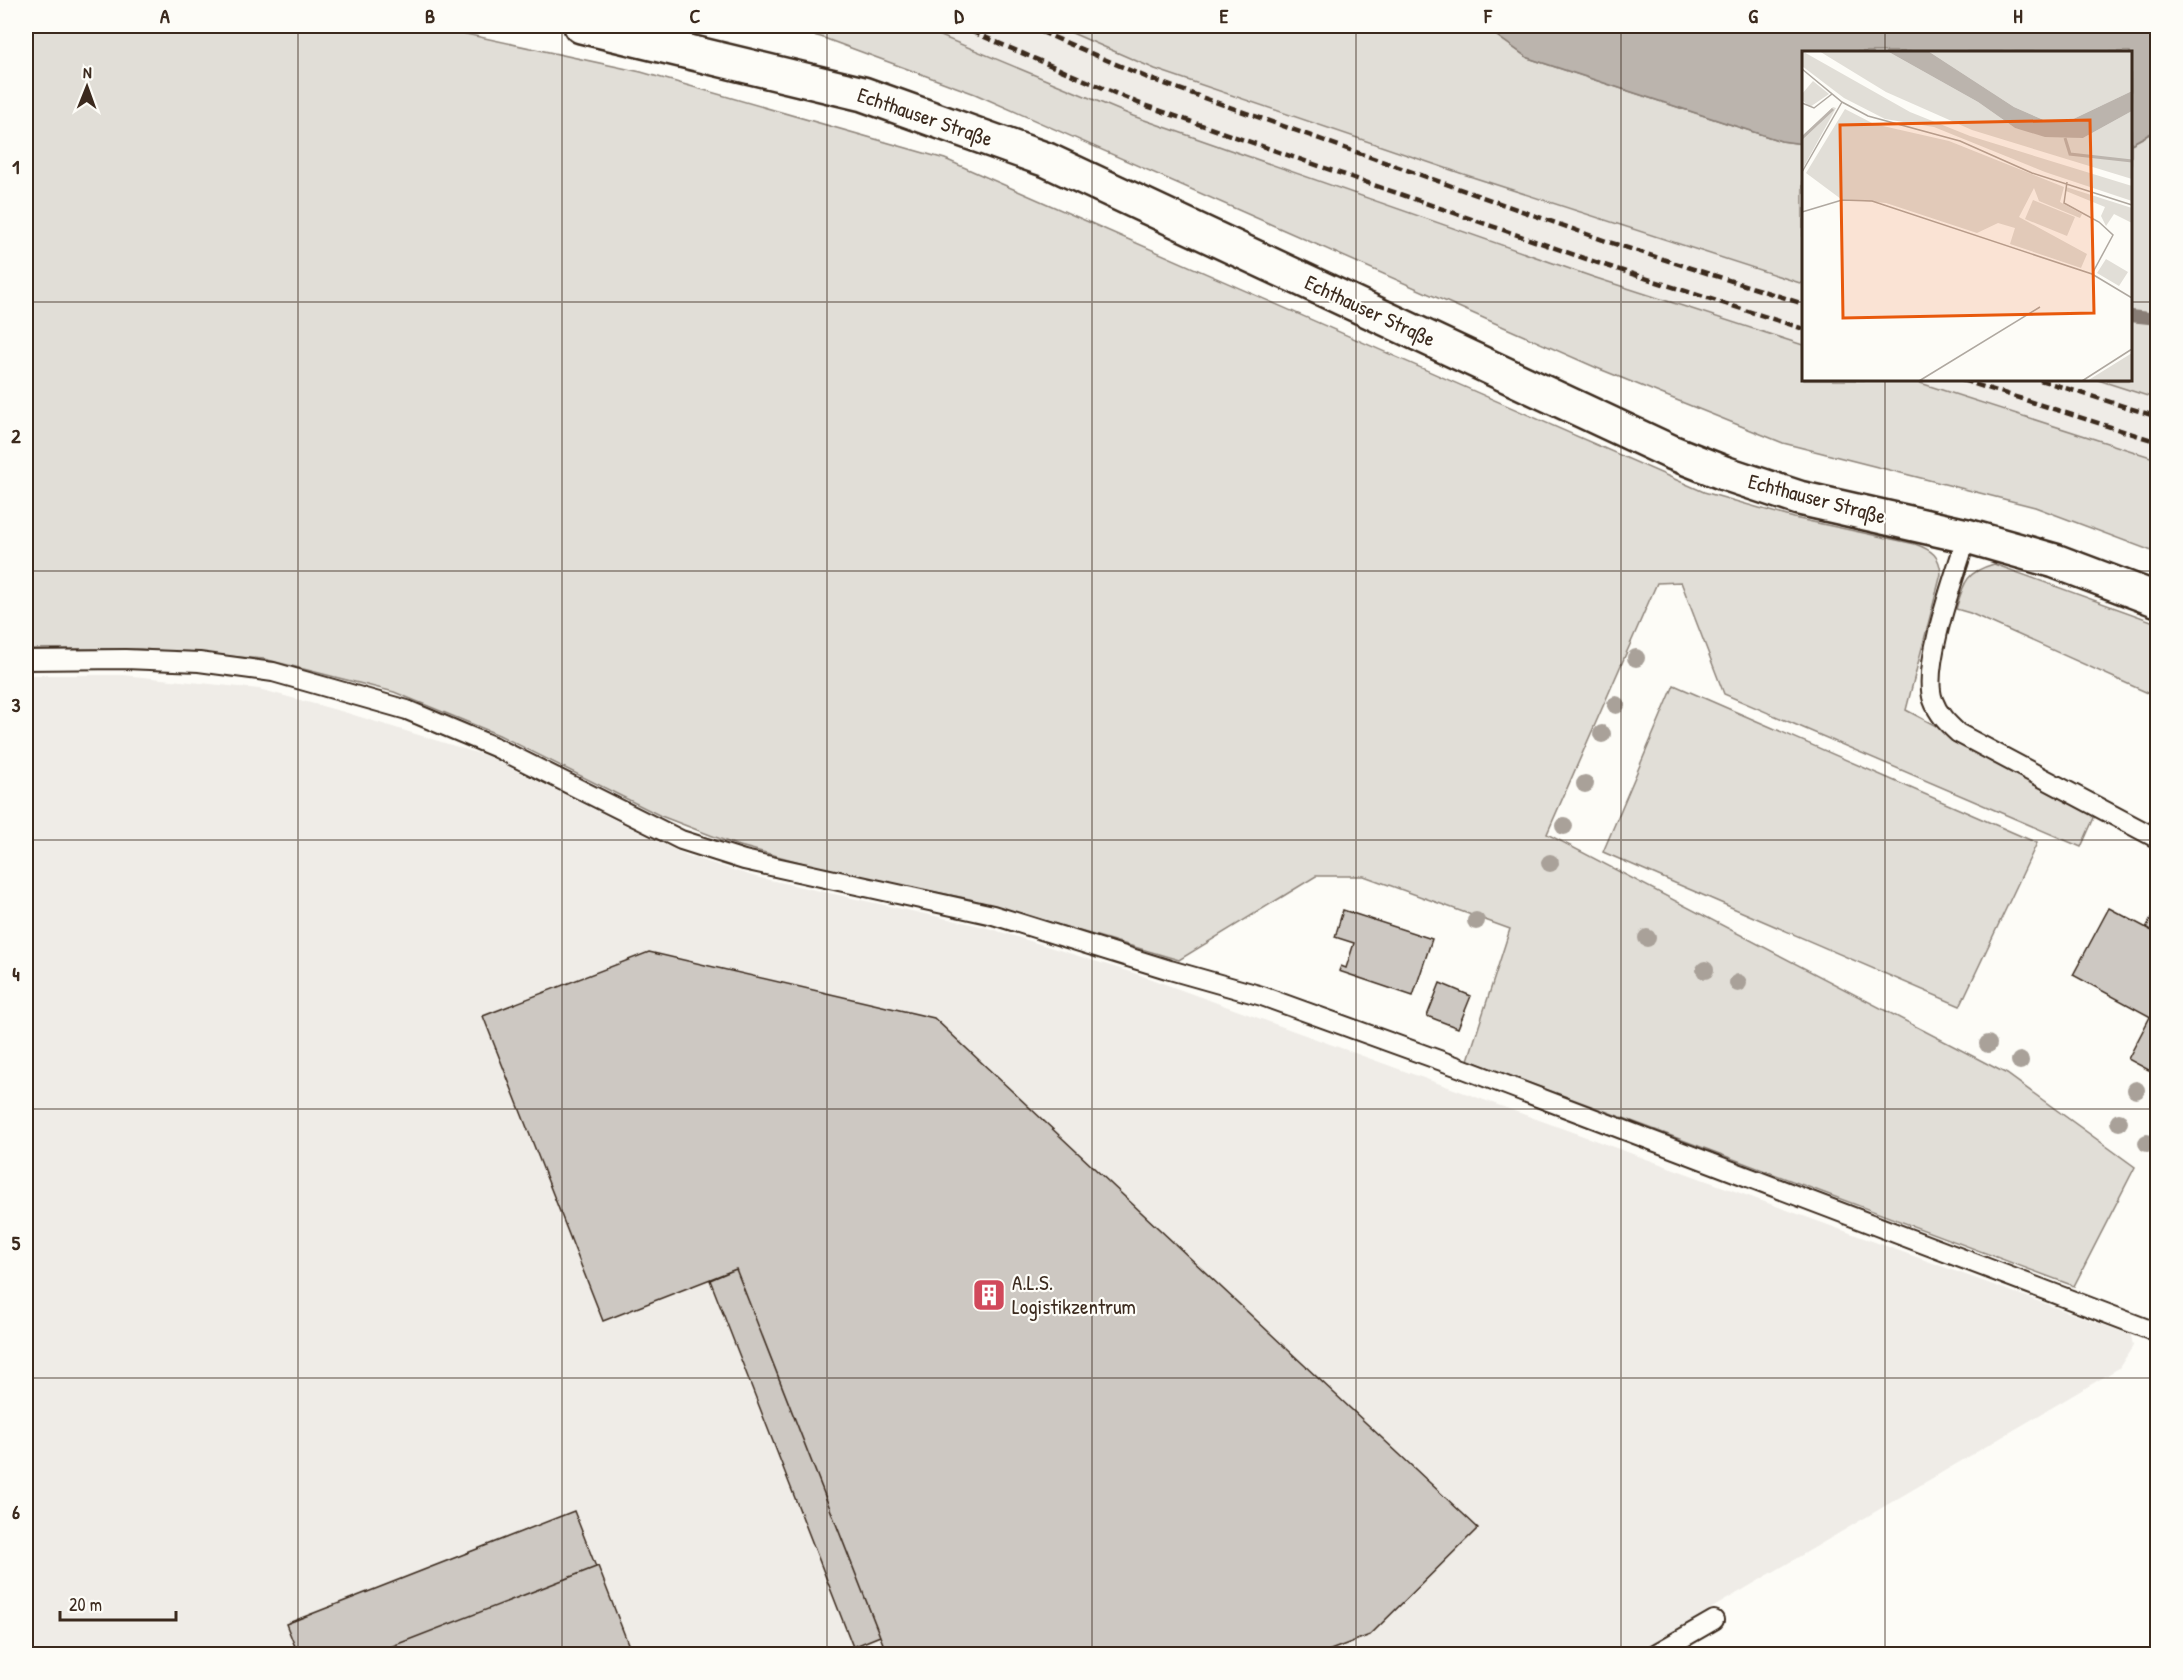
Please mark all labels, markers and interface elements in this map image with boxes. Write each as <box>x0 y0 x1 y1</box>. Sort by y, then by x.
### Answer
text: A <box>160 2 170 29</box>
text: B <box>425 2 435 29</box>
text: C <box>690 2 701 29</box>
text: D <box>954 2 964 29</box>
text: E <box>1220 2 1229 29</box>
text: F <box>1483 2 1493 29</box>
text: G <box>1748 2 1758 29</box>
text: H <box>2013 2 2023 29</box>
inset map <box>1802 51 2132 381</box>
north arrow <box>57 57 117 117</box>
text: N <box>83 61 92 83</box>
street label: Echthauser Straße <box>854 80 997 153</box>
text: 1 <box>12 153 20 180</box>
street label: Echthauser Straße <box>1300 268 1440 353</box>
text: 2 <box>11 422 21 449</box>
street label: Echthauser Straße <box>1745 466 1889 531</box>
text: 3 <box>12 691 21 718</box>
text: 4 <box>12 960 20 987</box>
text: 5 <box>12 1229 21 1256</box>
place label: A.L.S. Logistikzentrum <box>1012 1268 1136 1321</box>
building icon: A.L.S. Logistikzentrum <box>971 1277 1007 1313</box>
text: 6 <box>12 1498 20 1525</box>
scale bar <box>60 1584 176 1622</box>
text: 20 m <box>69 1592 102 1617</box>

